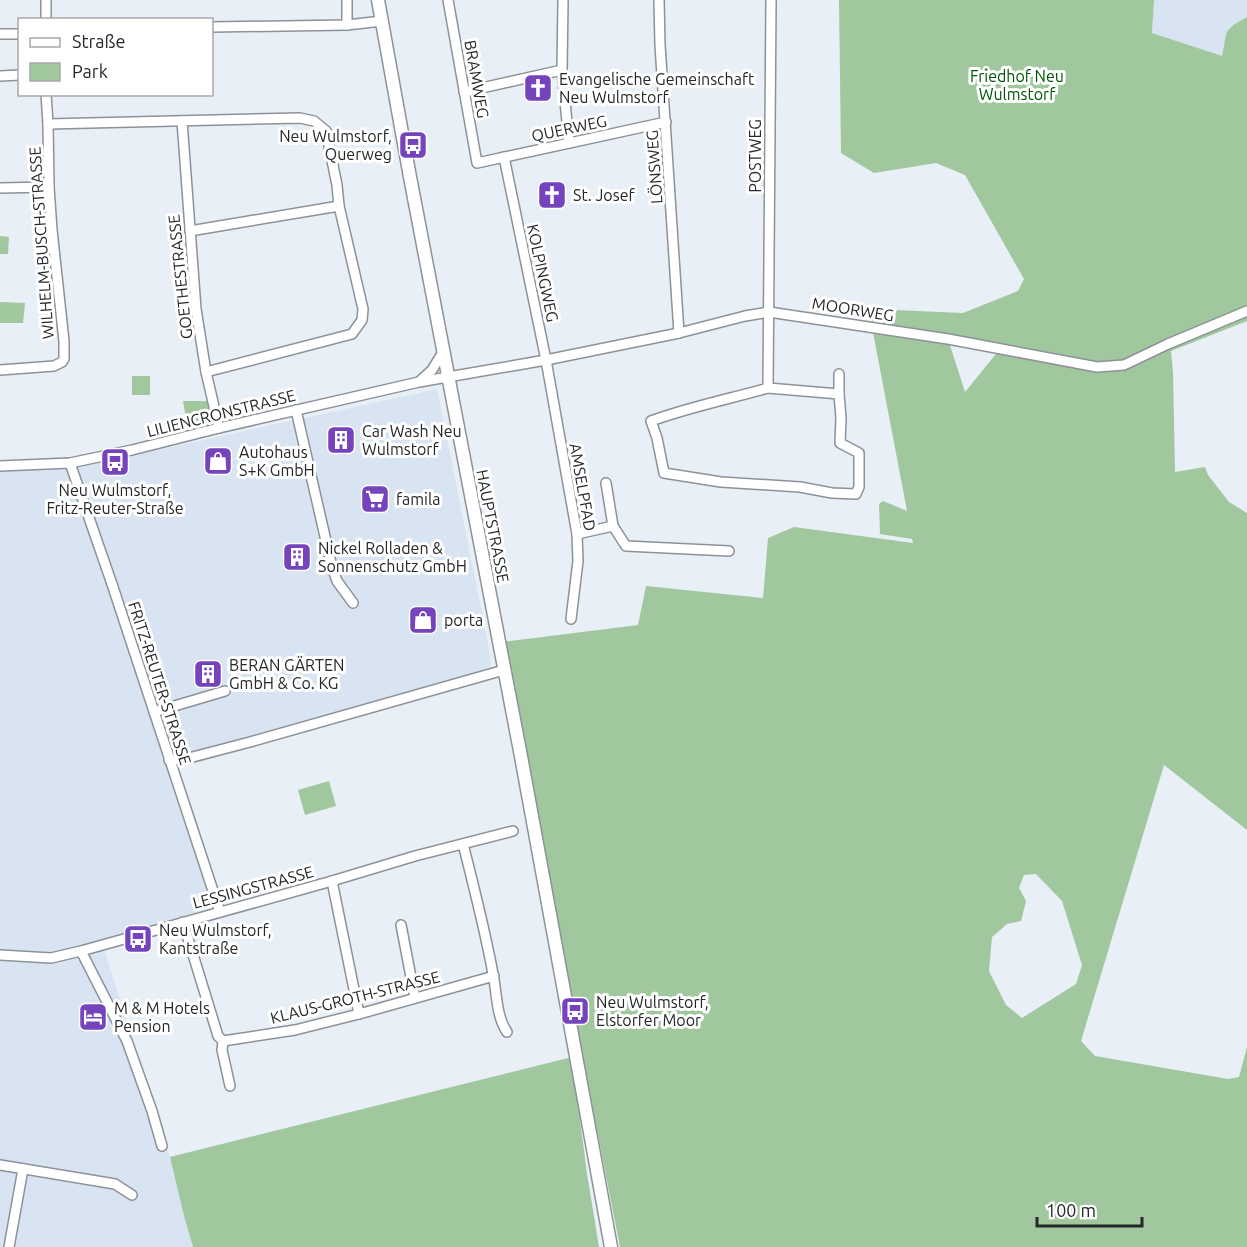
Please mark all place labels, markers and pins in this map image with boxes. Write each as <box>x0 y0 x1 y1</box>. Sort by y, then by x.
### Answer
place label: Evangelische Gemeinschaft Neu Wulmstorf <box>559 70 755 106</box>
church icon: Evangelische Gemeinschaft Neu Wulmstorf <box>522 72 554 104</box>
place label: Neu Wulmstorf, Querweg <box>279 127 392 163</box>
bus stop icon: Neu Wulmstorf, Querweg <box>397 129 429 161</box>
church icon: St. Josef <box>536 179 568 211</box>
place label: St. Josef <box>573 186 635 204</box>
place label: Car Wash Neu Wulmstorf <box>362 422 462 458</box>
building icon: Car Wash Neu Wulmstorf <box>325 424 357 456</box>
place label: Autohaus S+K GmbH <box>239 443 315 479</box>
shop icon: Autohaus S+K GmbH <box>202 445 234 477</box>
bus stop icon: Neu Wulmstorf, Fritz-Reuter-Straße <box>99 446 131 478</box>
place label: Neu Wulmstorf, Fritz-Reuter-Straße <box>46 481 184 517</box>
supermarket icon: famila <box>359 483 391 515</box>
place label: famila <box>396 490 440 508</box>
place label: Nickel Rolladen & Sonnenschutz GmbH <box>318 539 467 575</box>
building icon: Nickel Rolladen & Sonnenschutz GmbH <box>281 541 313 573</box>
shop icon: porta <box>407 604 439 636</box>
place label: porta <box>444 611 483 629</box>
place label: BERAN GÄRTEN GmbH & Co. KG <box>229 656 344 692</box>
building icon: BERAN GÄRTEN GmbH & Co. KG <box>192 658 224 690</box>
place label: Neu Wulmstorf, Kantstraße <box>159 921 272 957</box>
bus stop icon: Neu Wulmstorf, Kantstraße <box>122 923 154 955</box>
place label: Neu Wulmstorf, Elstorfer Moor <box>596 993 709 1029</box>
bus stop icon: Neu Wulmstorf, Elstorfer Moor <box>559 995 591 1027</box>
place label: M & M Hotels Pension <box>114 999 210 1035</box>
hotel icon: M & M Hotels Pension <box>77 1001 109 1033</box>

